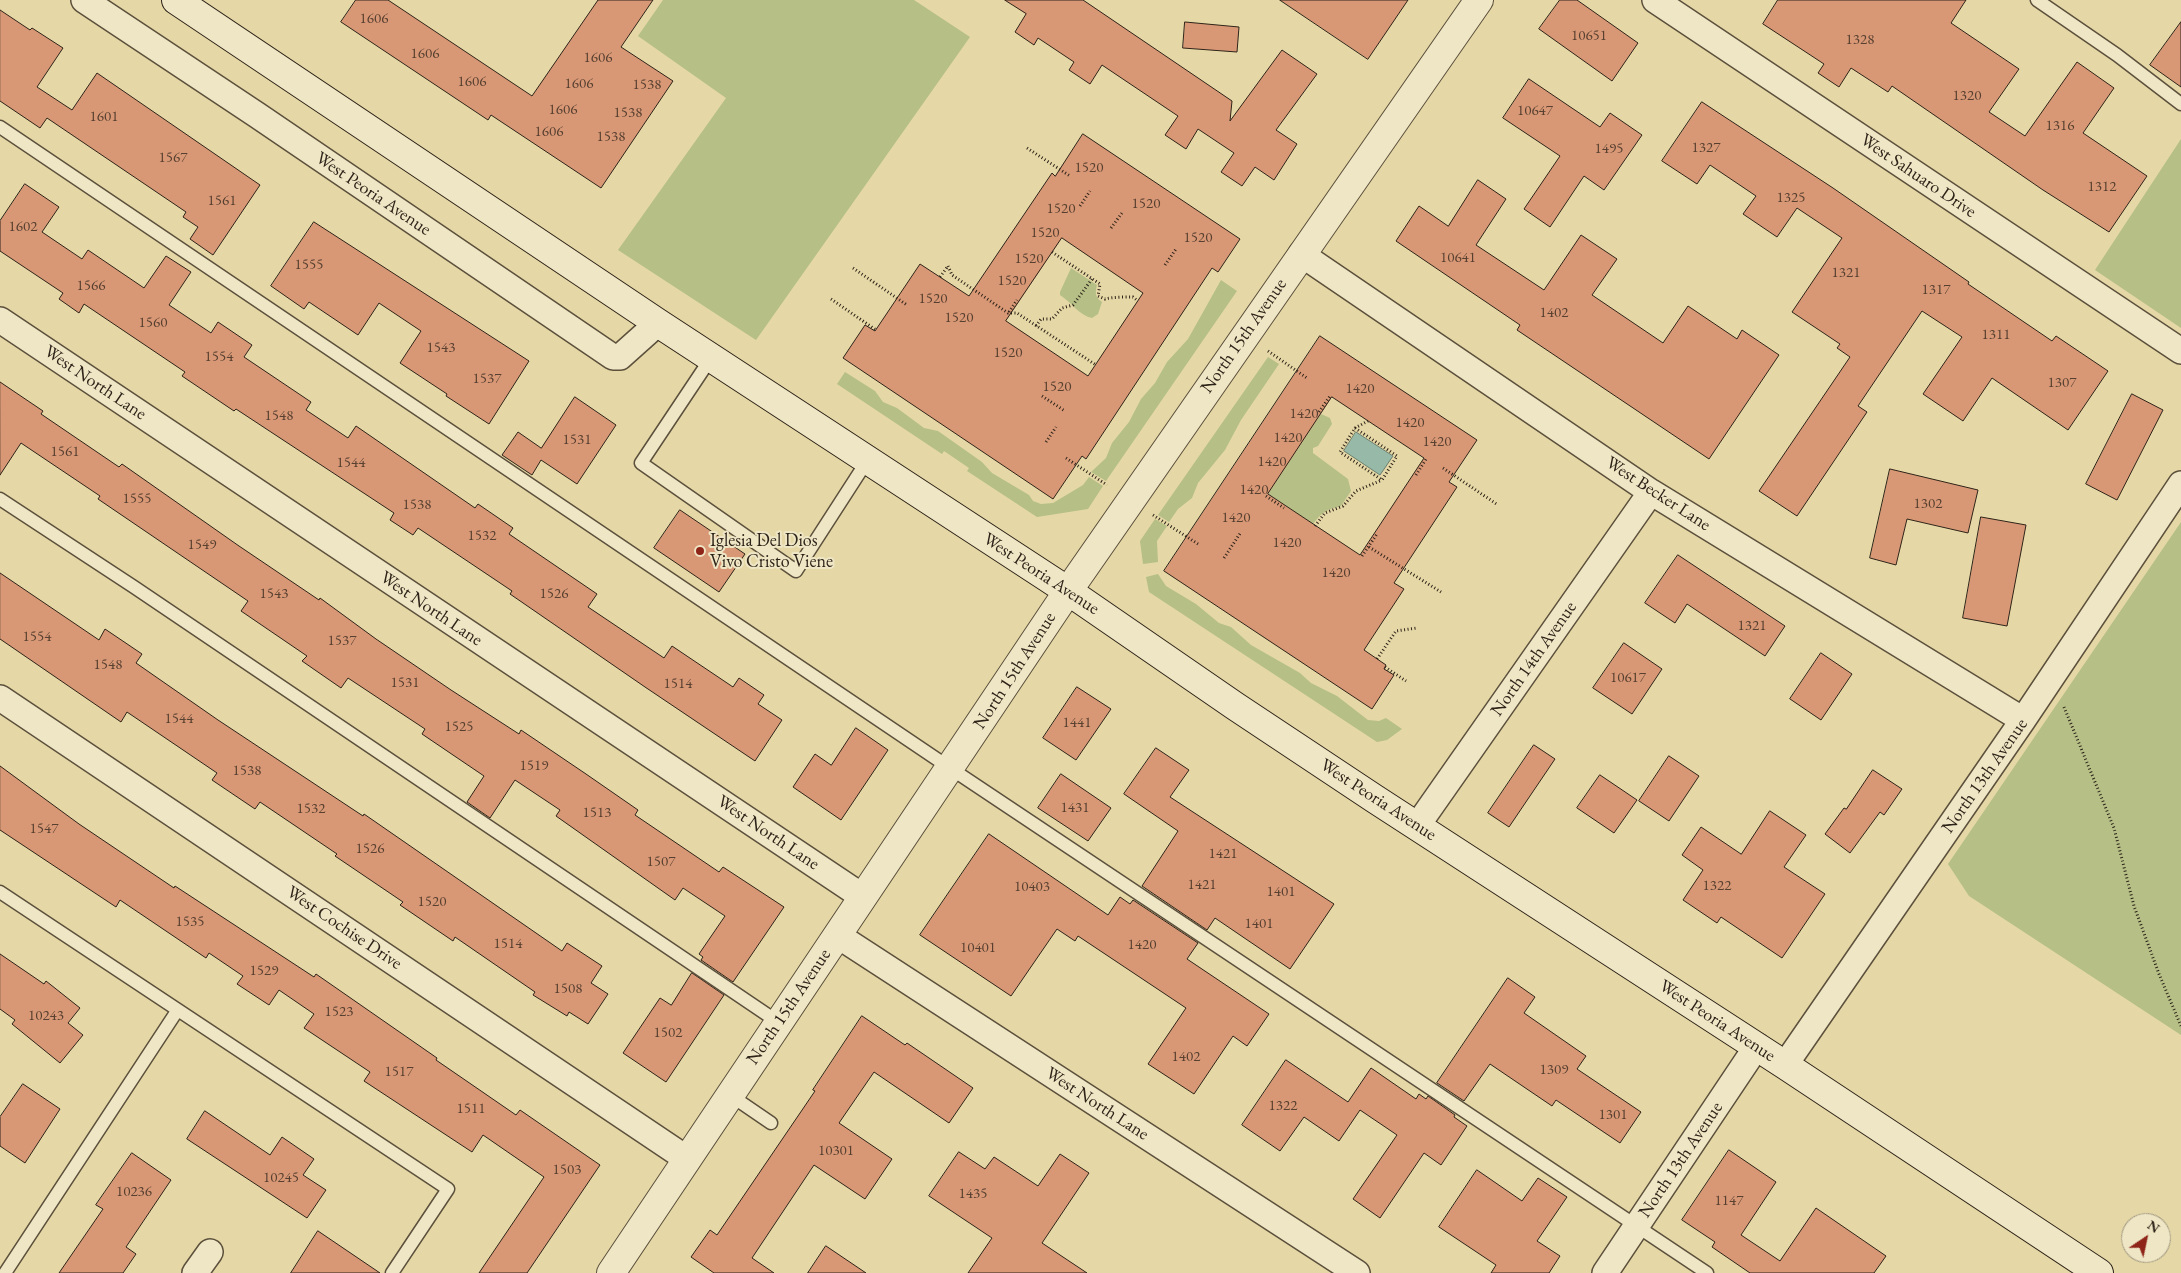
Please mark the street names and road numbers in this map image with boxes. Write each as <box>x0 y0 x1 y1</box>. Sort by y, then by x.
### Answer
street label: West Sahuaro Drive <box>1856 129 1980 223</box>
street label: West Peoria Avenue <box>311 147 435 241</box>
street label: North 15th Avenue <box>1196 274 1292 398</box>
street label: West North Lane <box>40 341 150 425</box>
street label: West Becker Lane <box>1601 452 1715 536</box>
street label: West Peoria Avenue <box>979 528 1103 620</box>
street label: West North Lane <box>376 567 486 651</box>
street label: North 14th Avenue <box>1486 597 1582 721</box>
street label: North 15th Avenue <box>969 608 1061 734</box>
street label: North 13th Avenue <box>1937 714 2033 838</box>
street label: West Peoria Avenue <box>1316 754 1440 846</box>
street label: West North Lane <box>713 791 823 875</box>
street label: West Cochise Drive <box>282 881 406 975</box>
street label: North 15th Avenue <box>742 945 836 1069</box>
street label: West Peoria Avenue <box>1655 975 1779 1067</box>
street label: West North Lane <box>1041 1063 1153 1145</box>
street label: North 13th Avenue <box>1634 1098 1728 1222</box>

